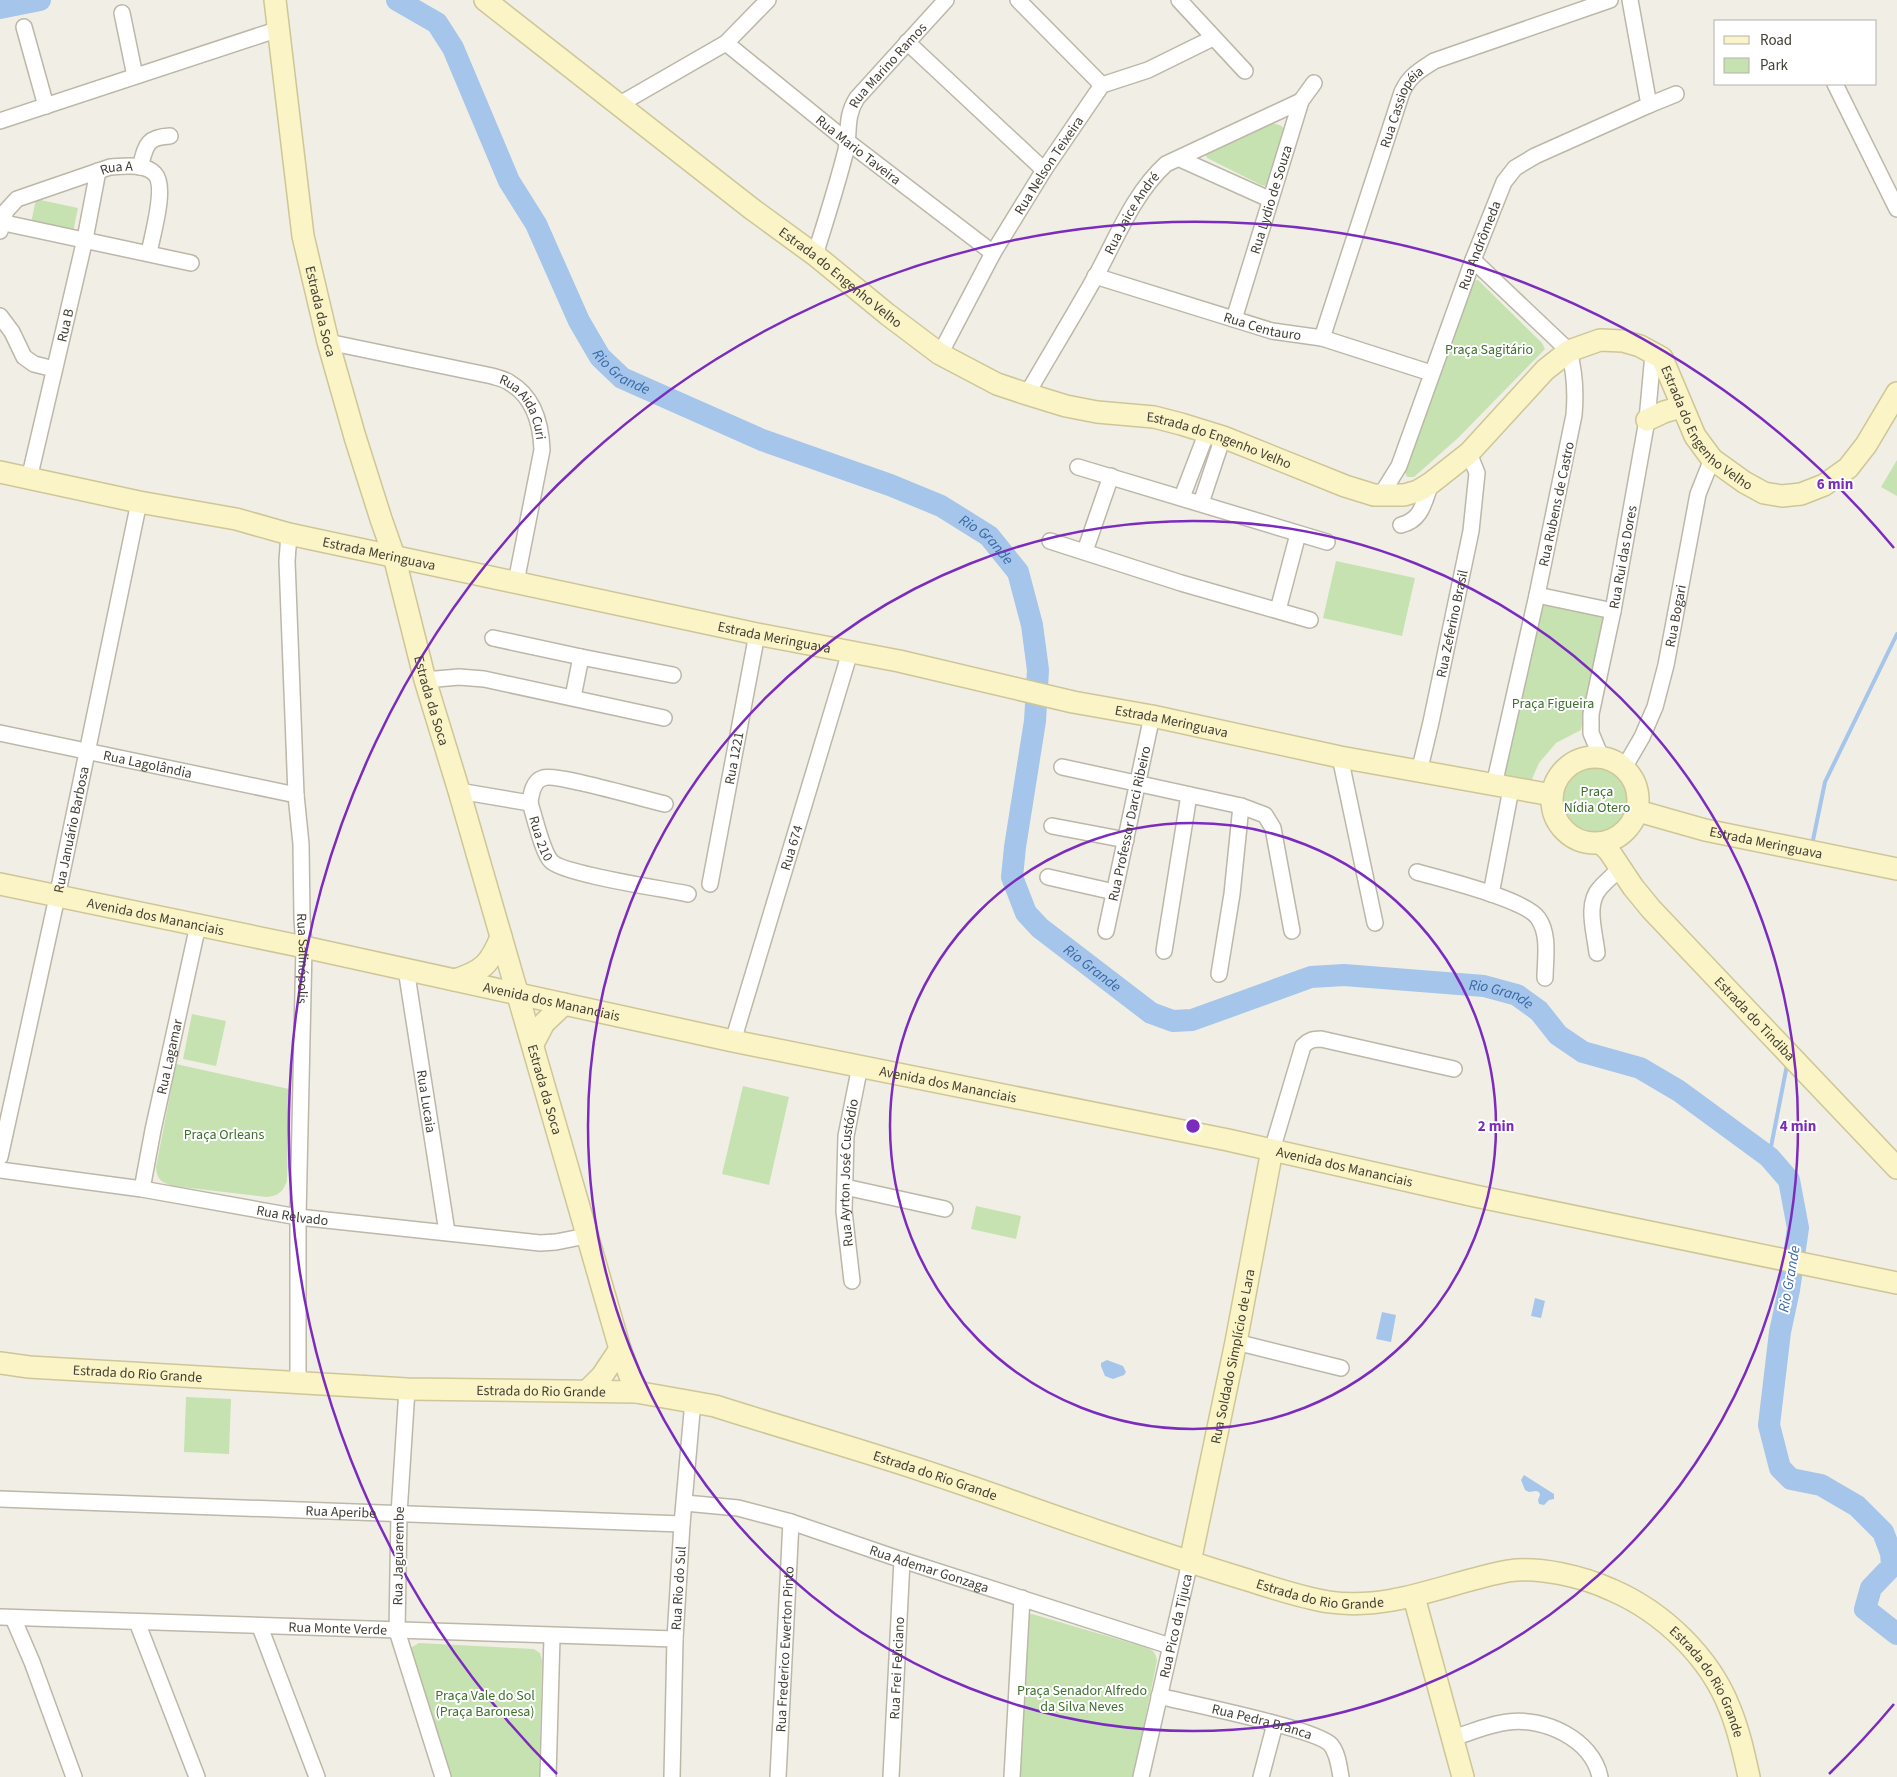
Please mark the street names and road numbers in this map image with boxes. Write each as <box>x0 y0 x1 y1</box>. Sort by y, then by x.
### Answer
street label: Rua Marino Ramos <box>844 18 932 112</box>
street label: Rua Cassiopéia <box>1376 62 1428 151</box>
street label: Rua Mario Taveira <box>811 111 905 190</box>
street label: Rua Nelson Teixeira <box>1010 112 1089 219</box>
street label: Rua Lydio de Souza <box>1246 143 1298 257</box>
street label: Rua A <box>98 157 133 181</box>
street label: Rua Jaice André <box>1100 168 1165 258</box>
street label: Rua Andrômeda <box>1454 198 1507 293</box>
street label: Estrada do Engenho Velho <box>774 223 906 333</box>
street label: Estrada da Soca <box>299 264 341 359</box>
street label: Rua B <box>52 307 79 344</box>
street label: Rua Centauro <box>1221 308 1302 346</box>
street label: Estrada do Engenho Velho <box>1655 363 1756 496</box>
street label: Rua Aida Curi <box>496 370 550 441</box>
street label: Estrada do Engenho Velho <box>1146 407 1294 474</box>
street label: Rua Rubens de Castro <box>1534 440 1580 569</box>
street label: Rua Rui das Dores <box>1605 504 1643 611</box>
street label: Estrada Meringuava <box>321 532 437 576</box>
street label: Rua Zeferino Brasil <box>1432 568 1474 679</box>
street label: Rua Bogari <box>1661 583 1692 649</box>
street label: Estrada Meringuava <box>716 617 833 659</box>
street label: Estrada da Soca <box>408 654 454 748</box>
street label: Estrada Meringuava <box>1113 701 1230 743</box>
street label: Rua 1221 <box>720 730 749 786</box>
street label: Rua Professor Darci Ribeiro <box>1104 744 1156 903</box>
street label: Rua Lagolândia <box>101 746 194 784</box>
street label: Rua Januário Barbosa <box>49 765 95 895</box>
street label: Rua 210 <box>523 814 558 865</box>
street label: Estrada Meringuava <box>1707 822 1824 865</box>
street label: Rua 674 <box>776 823 808 873</box>
street label: Avenida dos Mananciais <box>85 893 226 941</box>
street label: Rua Salinópolis <box>291 913 313 1004</box>
street label: Estrada do Tindiba <box>1709 973 1799 1066</box>
street label: Avenida dos Mananciais <box>481 978 622 1027</box>
street label: Rua Lagamar <box>152 1017 188 1097</box>
street label: Estrada da Soca <box>522 1042 567 1137</box>
street label: Avenida dos Mananciais <box>877 1062 1018 1109</box>
street label: Rua Lucaia <box>411 1069 440 1135</box>
street label: Rua Ayrton José Custódio <box>835 1097 864 1248</box>
street label: Avenida dos Mananciais <box>1274 1142 1415 1193</box>
street label: Rua Relvado <box>255 1201 329 1231</box>
street label: Rua Soldado Simplício de Lara <box>1206 1267 1260 1446</box>
street label: Estrada do Rio Grande <box>72 1361 203 1388</box>
street label: Estrada do Rio Grande <box>476 1381 606 1403</box>
street label: Estrada do Rio Grande <box>870 1446 1000 1506</box>
street label: Rua Aperibe <box>305 1501 377 1524</box>
street label: Rua Jaguarembe <box>388 1506 410 1606</box>
street label: Rua Ademar Gonzaga <box>867 1541 991 1598</box>
street label: Rua Rio do Sul <box>667 1545 692 1631</box>
street label: Rua Frederico Ewerton Pinto <box>771 1566 800 1733</box>
street label: Rua Pico da Tijuca <box>1155 1572 1198 1680</box>
street label: Estrada do Rio Grande <box>1253 1574 1385 1615</box>
street label: Rua Frei Feliciano <box>885 1616 910 1720</box>
street label: Rua Monte Verde <box>288 1617 387 1641</box>
street label: Estrada do Rio Grande <box>1665 1622 1748 1740</box>
street label: Rua Pedra Branca <box>1210 1699 1315 1745</box>

